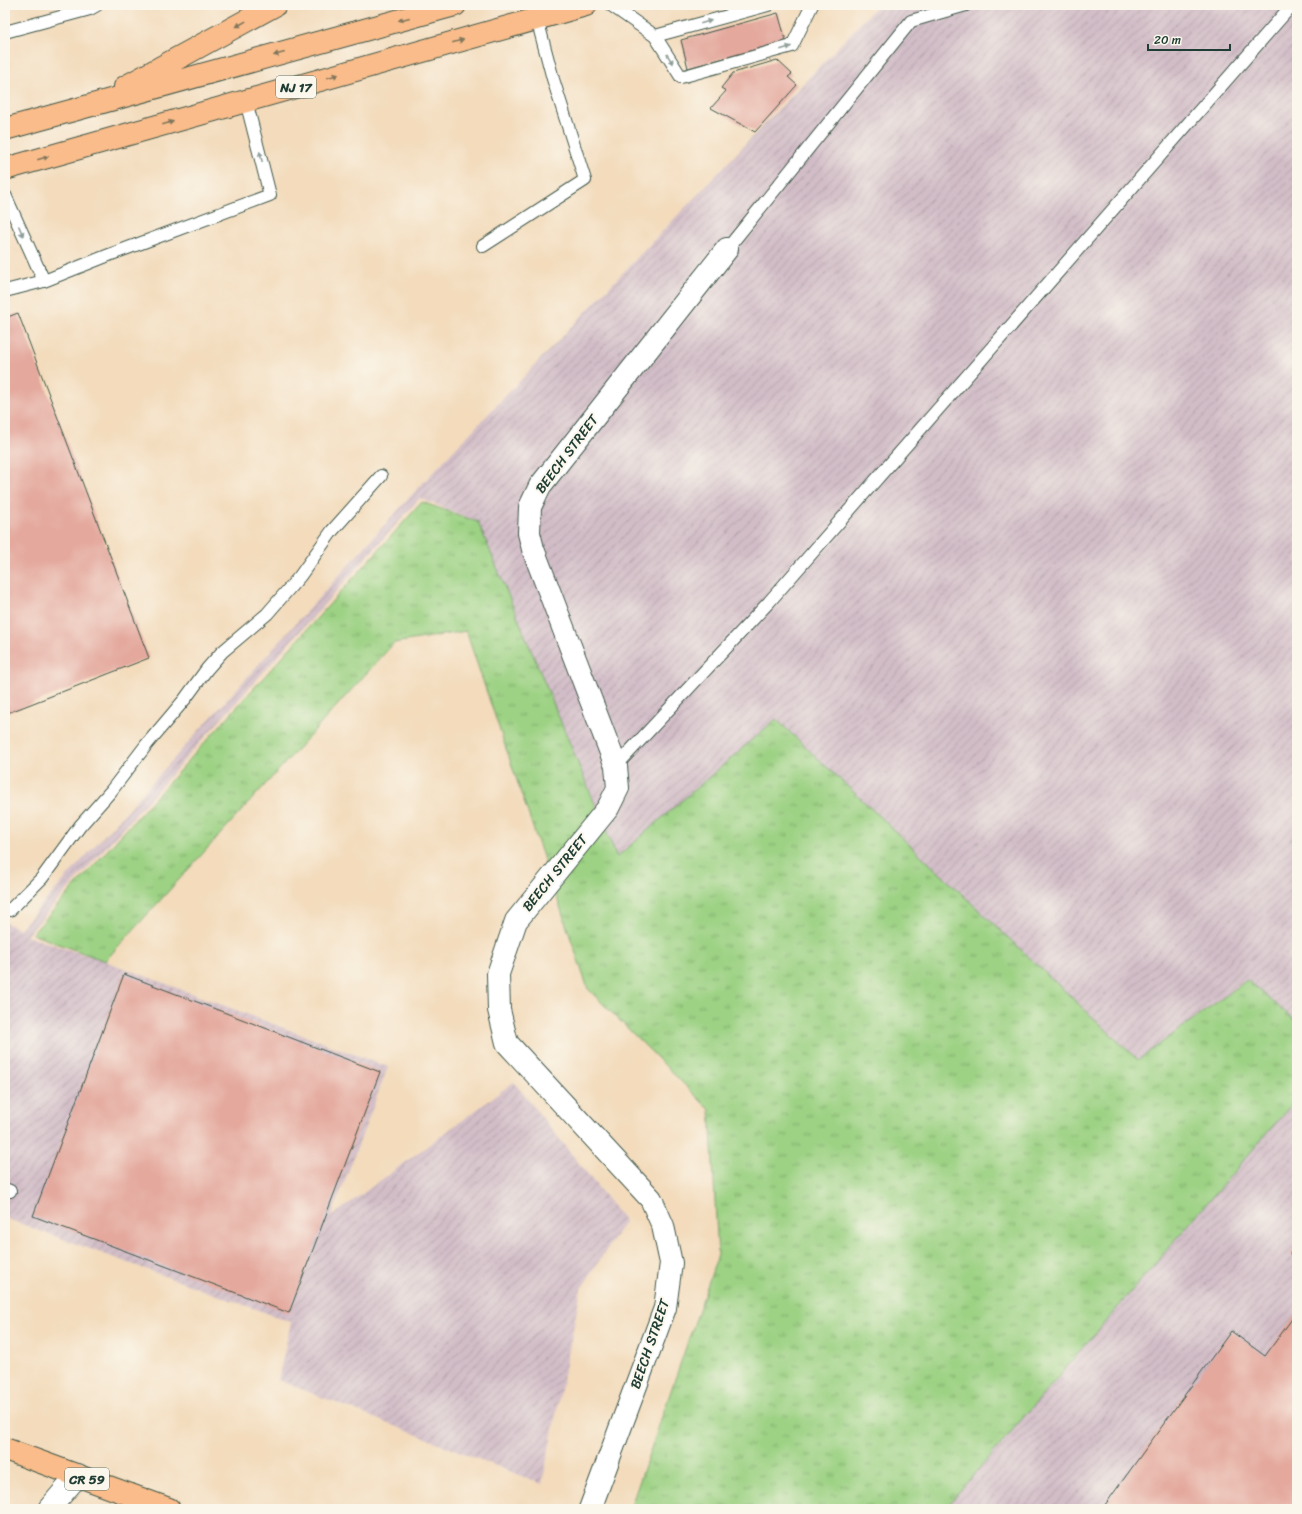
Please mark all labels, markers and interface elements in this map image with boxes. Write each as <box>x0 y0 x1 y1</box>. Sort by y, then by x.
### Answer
one-way arrow <box>398 16 410 22</box>
one-way arrow <box>701 19 713 25</box>
one-way arrow <box>235 20 247 27</box>
scale bar <box>1148 26 1230 52</box>
text: 20 m <box>1154 29 1181 51</box>
one-way arrow <box>453 38 465 44</box>
one-way arrow <box>780 45 792 51</box>
one-way arrow <box>272 51 284 57</box>
one-way arrow <box>666 54 674 64</box>
one-way arrow <box>327 73 339 79</box>
road number: NJ 17 <box>276 76 316 98</box>
one-way arrow <box>162 120 174 126</box>
one-way arrow <box>257 151 263 163</box>
one-way arrow <box>37 155 49 161</box>
one-way arrow <box>18 225 24 236</box>
street label: BEECH STREET <box>529 408 606 499</box>
street label: BEECH STREET <box>516 828 595 917</box>
street label: BEECH STREET <box>623 1294 677 1392</box>
road number: CR 59 <box>65 1468 109 1490</box>

